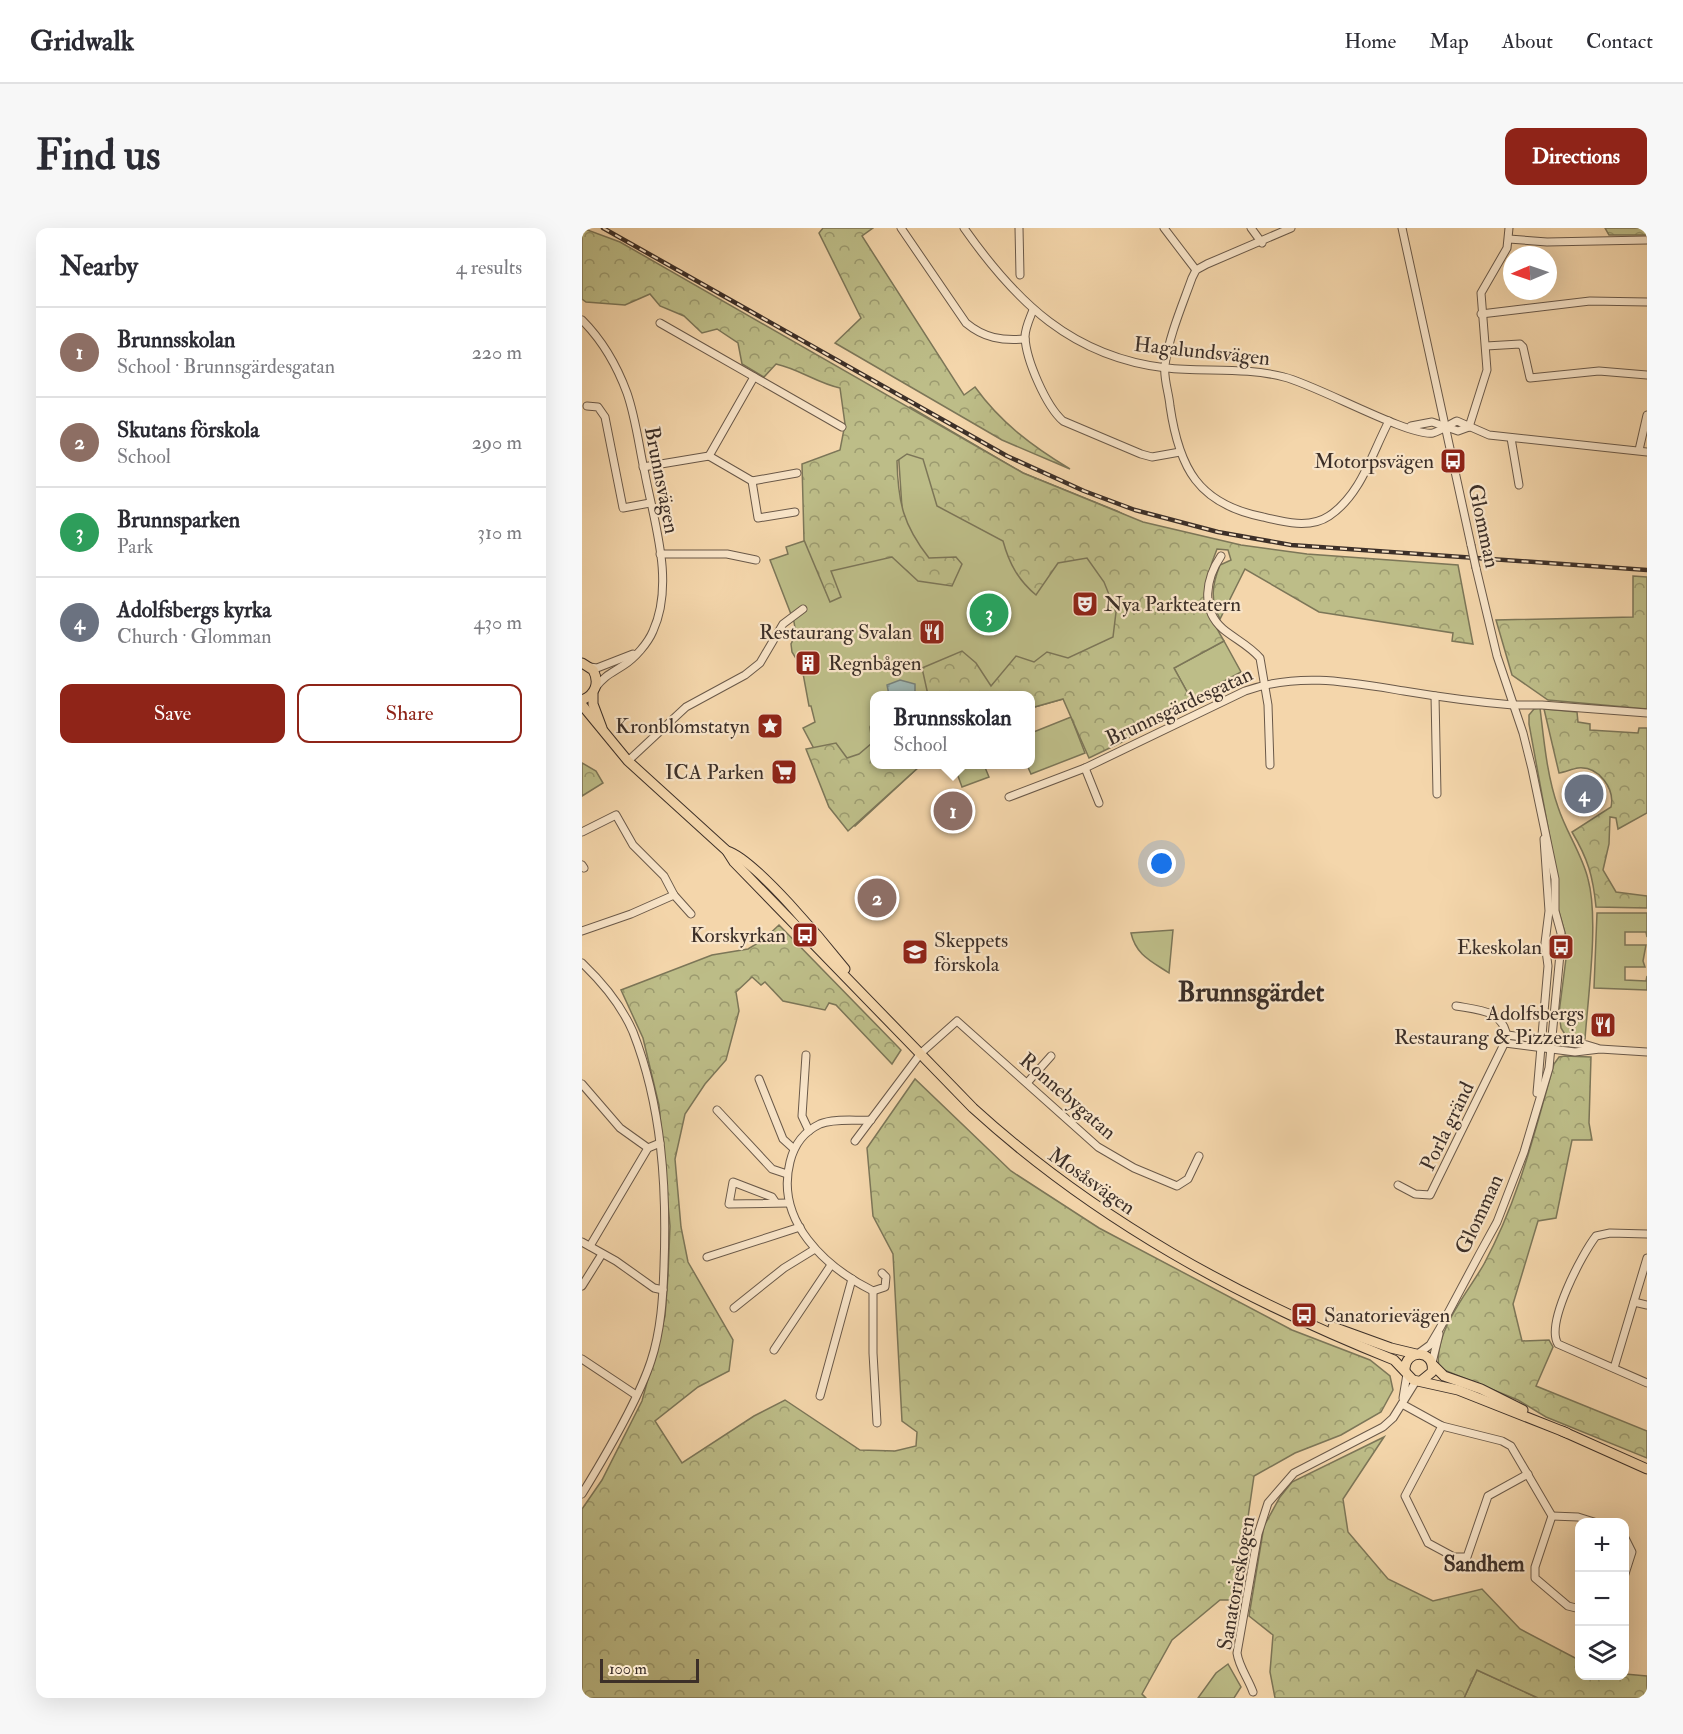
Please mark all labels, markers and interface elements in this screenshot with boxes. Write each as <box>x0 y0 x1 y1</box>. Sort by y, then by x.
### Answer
text: Gridwalk <box>30 24 134 59</box>
text: Home <box>1344 28 1396 55</box>
text: Map <box>1429 28 1469 55</box>
text: About <box>1502 28 1553 55</box>
text: Contact <box>1586 28 1653 55</box>
button: Directions <box>1505 128 1647 185</box>
text: Find us <box>36 130 160 182</box>
north arrow <box>1503 246 1557 300</box>
text: Nearby <box>60 251 138 283</box>
text: 4 results <box>456 255 522 280</box>
text: Brunnsskolan <box>117 326 235 354</box>
street label: Hagalundsvägen <box>1133 331 1272 372</box>
text: 1 <box>76 340 83 365</box>
text: 220 m <box>472 340 522 365</box>
text: School · Brunnsgärdesgatan <box>117 354 335 379</box>
text: Skutans förskola <box>117 416 259 444</box>
street label: Brunnsvägen <box>638 424 685 536</box>
text: 2 <box>74 430 85 455</box>
text: 290 m <box>472 430 522 455</box>
text: School <box>117 444 171 469</box>
bus stop icon: Motorpsvägen <box>1438 446 1468 476</box>
place label: Motorpsvägen <box>1314 448 1434 475</box>
street label: Glomman <box>1461 482 1506 571</box>
text: Brunnsparken <box>117 506 240 534</box>
text: 3 <box>76 520 83 545</box>
text: 310 m <box>477 520 522 545</box>
text: Park <box>117 534 153 559</box>
theatre icon: Nya Parkteatern <box>1070 589 1100 619</box>
pin: 3 <box>970 590 1008 636</box>
place label: Nya Parkteatern <box>1104 591 1241 618</box>
text: Adolfsbergs kyrka <box>117 596 271 624</box>
text: 4 <box>74 610 85 635</box>
text: 430 m <box>474 610 522 635</box>
restaurant icon: Restaurang Svalan <box>917 617 947 647</box>
place label: Restaurang Svalan <box>759 619 912 646</box>
text: Church · Glomman <box>117 624 272 649</box>
building icon: Regnbågen <box>793 648 823 678</box>
place label: Regnbågen <box>828 650 922 677</box>
street label: Brunnsgärdesgatan <box>1101 660 1257 752</box>
button: Save <box>60 684 285 743</box>
button: Share <box>297 684 522 743</box>
popup <box>870 691 1035 769</box>
text: Brunnsskolan <box>893 704 1012 732</box>
place icon: Kronblomstatyn <box>755 711 785 741</box>
place label: Kronblomstatyn <box>615 713 750 740</box>
text: School <box>893 732 947 757</box>
supermarket icon: ICA Parken <box>769 757 799 787</box>
place label: ICA Parken <box>665 759 764 786</box>
pin: 4 <box>1564 772 1604 816</box>
pin: 1 <box>934 788 973 834</box>
your location <box>1147 849 1176 878</box>
pin: 2 <box>858 876 896 920</box>
bus stop icon: Korskyrkan <box>790 920 820 950</box>
place label: Korskyrkan <box>690 922 786 949</box>
place label: Skeppets förskola <box>934 927 1008 978</box>
bus stop icon: Ekeskolan <box>1546 932 1576 962</box>
place label: Ekeskolan <box>1457 934 1542 961</box>
school or university icon: Skeppets förskola <box>900 937 930 967</box>
district label: Brunnsgärdet <box>1178 976 1324 1010</box>
place label: Adolfsbergs Restaurang & Pizzeria <box>1394 1000 1584 1051</box>
restaurant icon: Adolfsbergs Restaurang & Pizzeria <box>1588 1010 1618 1040</box>
street label: Ronnebygatan <box>1014 1047 1122 1146</box>
street label: Porla gränd <box>1414 1077 1481 1175</box>
street label: Mosåsvägen <box>1043 1142 1141 1221</box>
street label: Glomman <box>1449 1170 1510 1258</box>
bus stop icon: Sanatorievägen <box>1289 1300 1319 1330</box>
place label: Sanatorievägen <box>1324 1302 1450 1329</box>
street label: Sanatorieskogen <box>1211 1514 1262 1652</box>
map controls <box>1575 1518 1629 1680</box>
button: + <box>1575 1518 1629 1572</box>
district label: Sandhem <box>1443 1550 1526 1578</box>
button: − <box>1575 1572 1629 1626</box>
button: layers <box>1575 1626 1629 1680</box>
scale bar <box>600 1656 699 1684</box>
text: 100 m <box>609 1659 647 1679</box>

